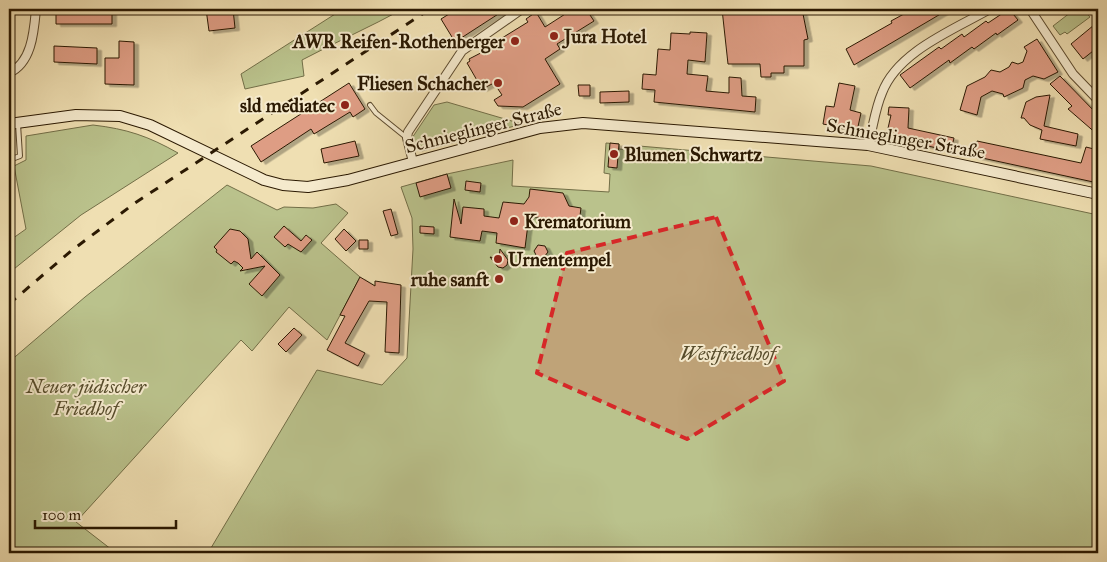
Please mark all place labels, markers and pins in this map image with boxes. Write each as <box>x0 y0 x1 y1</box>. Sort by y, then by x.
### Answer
place label: Jura Hotel <box>561 25 647 49</box>
place label: AWR Reifen-Rothenberger <box>291 30 506 54</box>
marker: Jura Hotel <box>548 30 560 42</box>
marker: AWR Reifen-Rothenberger <box>509 35 521 47</box>
place label: Fliesen Schacher <box>357 72 489 95</box>
marker: Fliesen Schacher <box>492 77 504 89</box>
place label: sld mediatec <box>240 94 335 117</box>
marker: sld mediatec <box>339 99 351 111</box>
place label: Blumen Schwartz <box>624 143 762 166</box>
marker: Blumen Schwartz <box>608 148 620 160</box>
place label: Krematorium <box>524 210 631 233</box>
marker: Krematorium <box>508 215 520 227</box>
place label: Urnentempel <box>508 248 612 272</box>
marker: Urnentempel <box>492 253 504 265</box>
place label: ruhe sanft <box>410 268 489 291</box>
marker: ruhe sanft <box>493 273 505 285</box>

